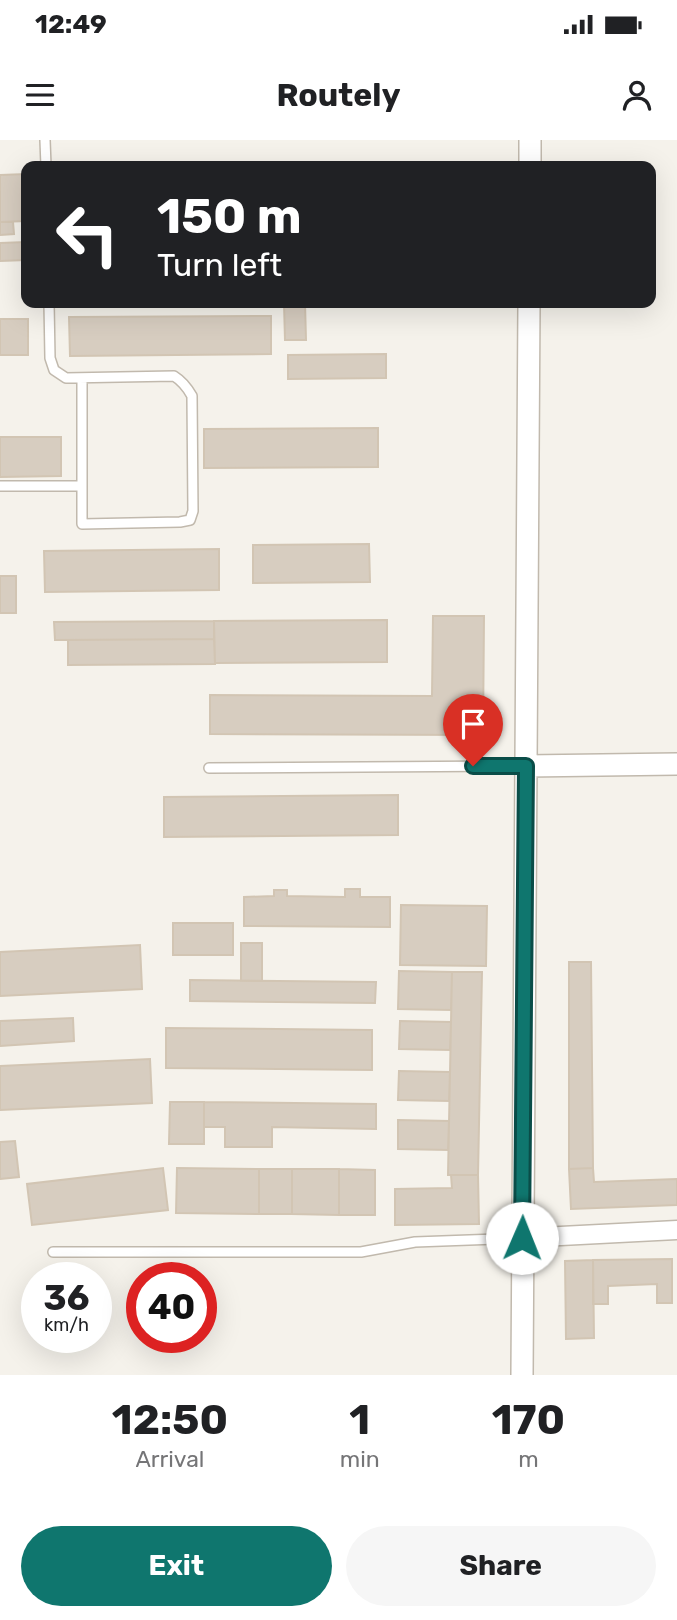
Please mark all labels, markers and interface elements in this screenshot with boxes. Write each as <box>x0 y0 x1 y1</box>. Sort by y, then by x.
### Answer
text: 12:49 <box>35 9 107 40</box>
icon: menu <box>21 76 59 114</box>
text: Routely <box>276 76 401 114</box>
icon: person <box>618 76 656 114</box>
text: 150 m <box>157 187 302 245</box>
icon: left <box>42 189 133 280</box>
text: Turn left <box>157 246 282 284</box>
pin <box>443 694 503 766</box>
icon: arrive <box>454 705 492 743</box>
position arrow <box>485 1201 559 1275</box>
speed limit sign: 40 <box>126 1262 217 1353</box>
text: 36 <box>44 1277 89 1319</box>
text: km/h <box>44 1314 89 1336</box>
text: 12:50 <box>112 1395 228 1445</box>
text: 1 <box>349 1395 370 1445</box>
text: 170 <box>492 1395 565 1445</box>
text: Arrival <box>135 1445 204 1473</box>
text: min <box>340 1445 380 1473</box>
text: m <box>518 1445 539 1473</box>
button: Exit <box>21 1526 332 1606</box>
button: Share <box>346 1526 656 1606</box>

